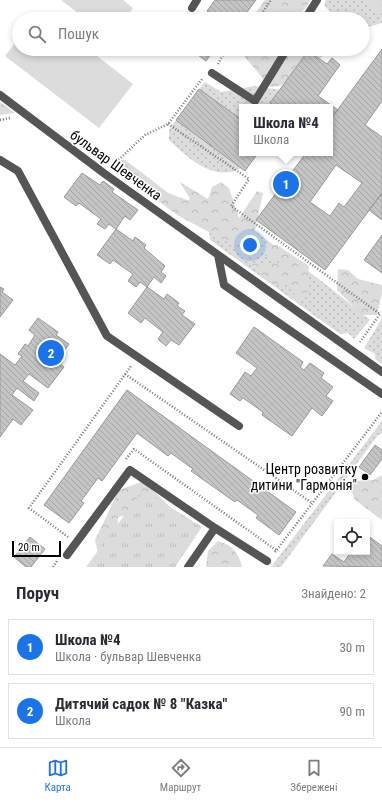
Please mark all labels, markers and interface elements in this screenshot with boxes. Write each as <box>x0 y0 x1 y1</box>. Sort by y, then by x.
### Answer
search box <box>12 12 370 56</box>
icon: search <box>26 23 48 45</box>
text: Пошук <box>58 25 99 43</box>
popup <box>239 104 333 156</box>
text: Школа №4 <box>253 114 319 132</box>
street label: бульвар Шевченка <box>67 127 165 203</box>
text: Школа <box>253 132 289 147</box>
pin: 1 <box>273 169 299 199</box>
your location <box>240 235 260 255</box>
pin: 2 <box>38 338 64 368</box>
place label: Центр розвитку дитини "Гармонія" <box>251 461 357 493</box>
marker: Центр розвитку дитини "Гармонія" <box>360 472 370 482</box>
map controls <box>334 519 370 555</box>
button: locate <box>334 519 370 555</box>
scale bar <box>12 539 61 558</box>
text: 20 m <box>18 541 40 554</box>
text: Поруч <box>16 583 59 603</box>
text: Знайдено: 2 <box>301 586 366 601</box>
text: Школа №4 <box>55 631 121 649</box>
text: 1 <box>27 640 33 655</box>
text: 30 m <box>339 640 365 655</box>
text: Школа · бульвар Шевченка <box>55 649 201 664</box>
text: Дитячий садок № 8 "Казка" <box>55 695 227 713</box>
text: 2 <box>27 704 33 719</box>
text: 90 m <box>339 704 365 719</box>
text: Школа <box>55 713 91 728</box>
tab: Карта <box>45 757 71 794</box>
tab: Маршрут <box>160 757 201 794</box>
tab: Збережені <box>290 757 337 794</box>

